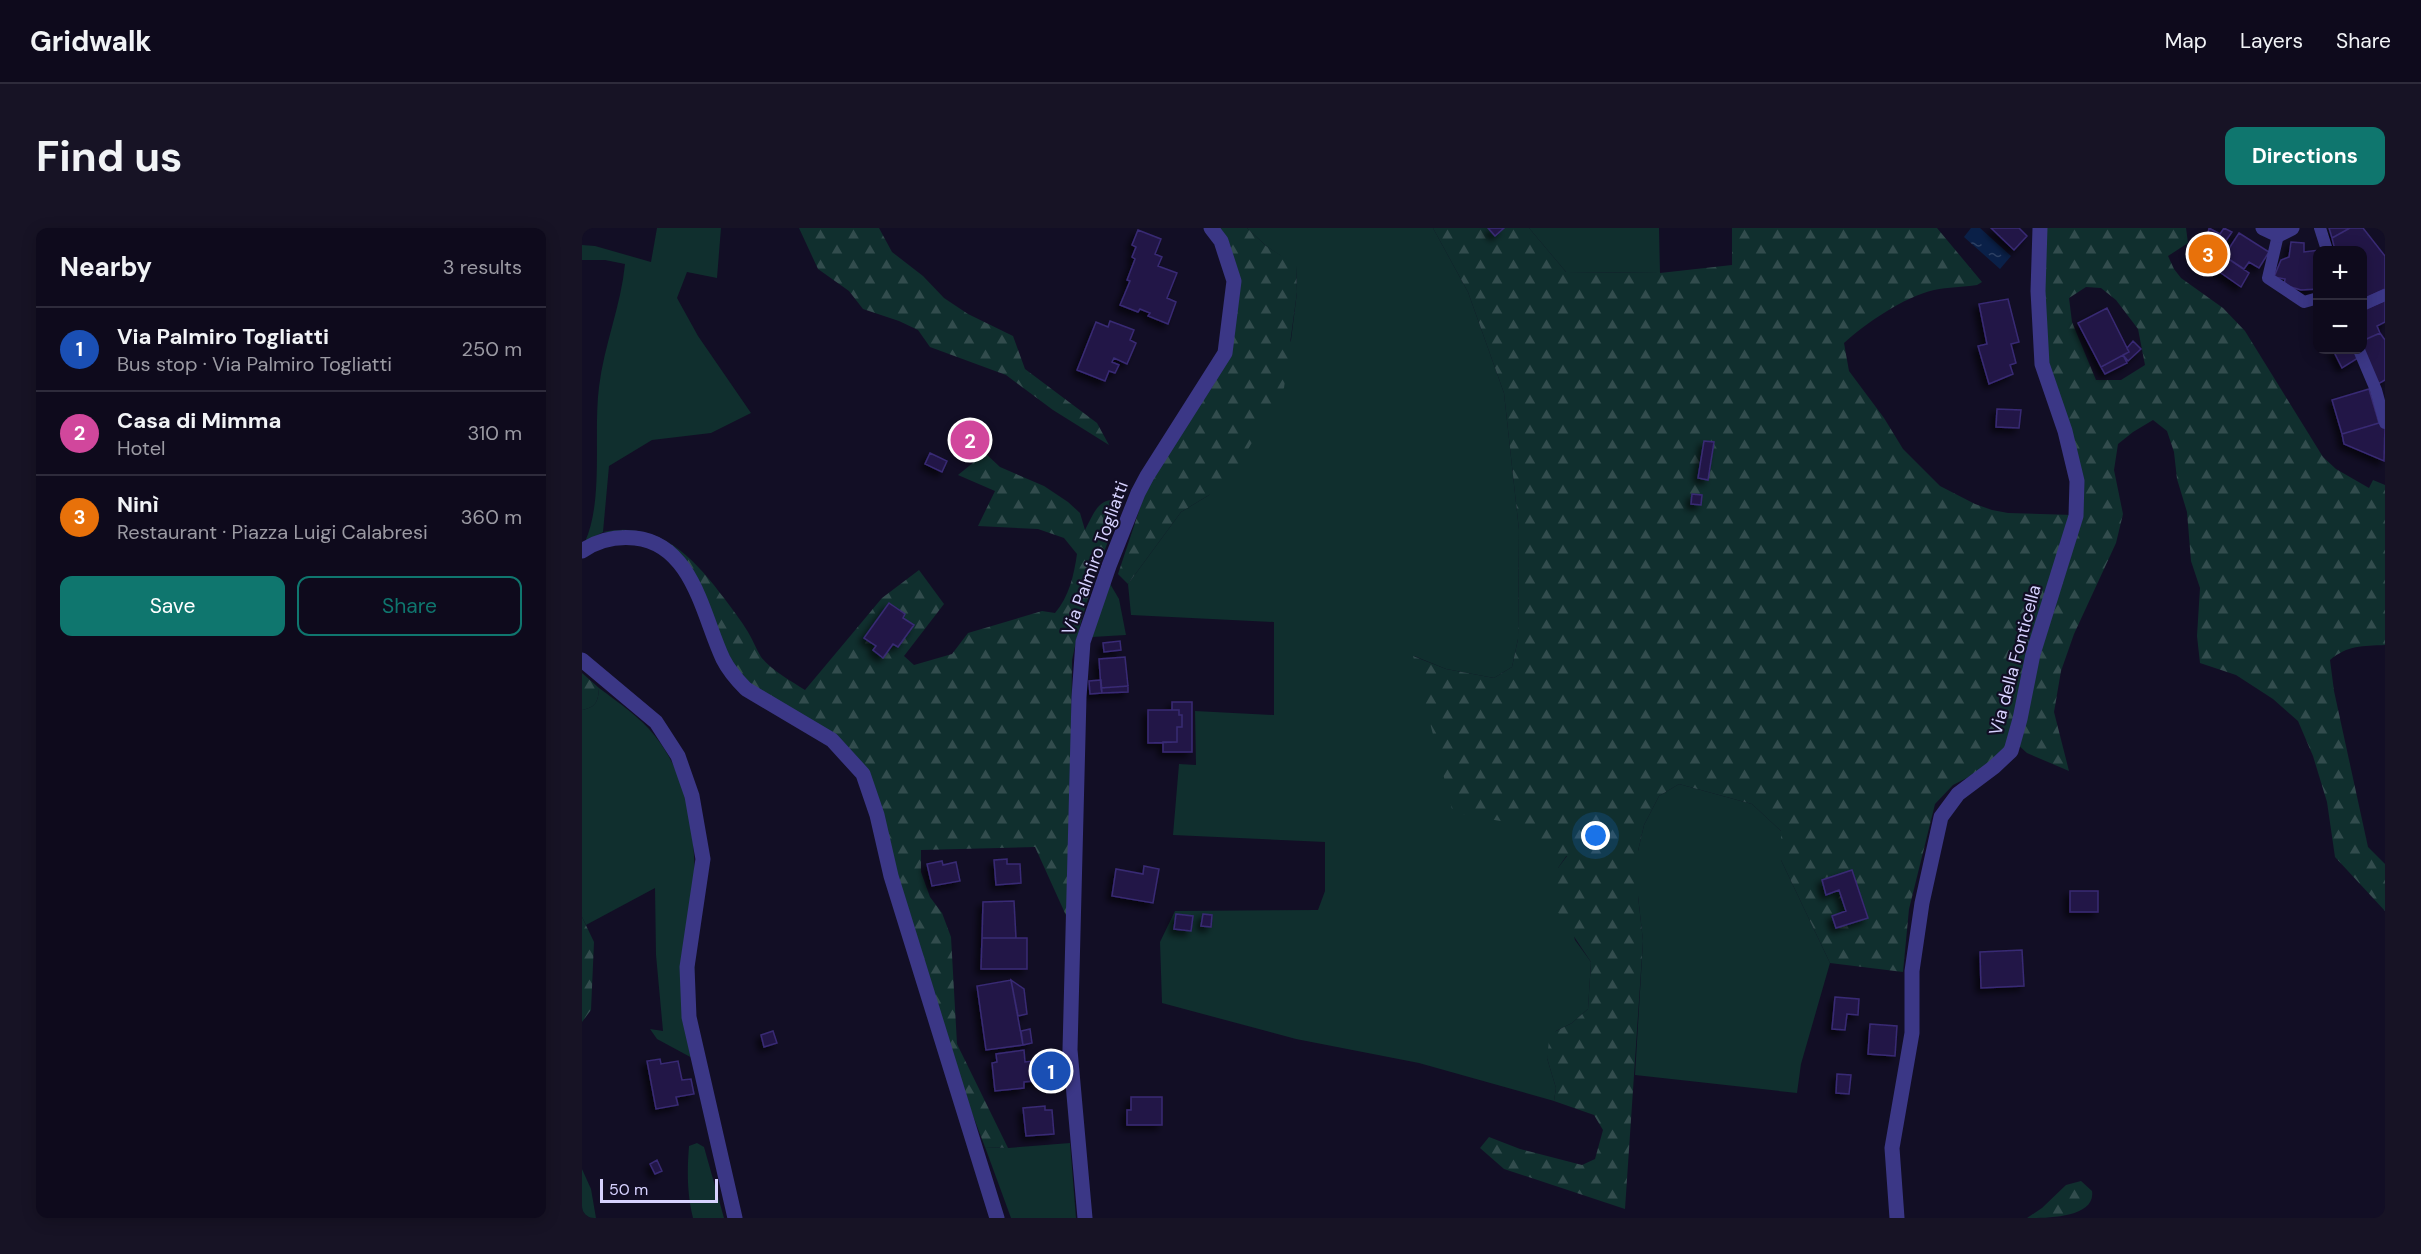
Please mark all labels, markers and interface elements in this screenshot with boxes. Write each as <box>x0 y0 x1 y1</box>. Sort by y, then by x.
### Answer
text: Gridwalk <box>30 23 152 60</box>
text: Map <box>2165 27 2207 55</box>
text: Layers <box>2240 27 2303 55</box>
text: Share <box>2336 27 2391 55</box>
button: Directions <box>2225 127 2385 185</box>
text: Find us <box>36 129 182 184</box>
pin: 3 <box>2188 231 2228 276</box>
map controls <box>2313 246 2367 354</box>
button: + <box>2313 246 2367 300</box>
text: Nearby <box>60 250 152 284</box>
text: 3 results <box>443 254 522 280</box>
button: − <box>2313 300 2367 354</box>
text: Via Palmiro Togliatti <box>117 322 329 351</box>
text: 1 <box>76 336 83 362</box>
text: 250 m <box>461 336 522 362</box>
text: Bus stop · Via Palmiro Togliatti <box>117 351 392 377</box>
text: Casa di Mimma <box>117 406 281 435</box>
pin: 2 <box>950 418 990 462</box>
text: 2 <box>74 420 85 446</box>
text: 310 m <box>467 420 522 446</box>
text: Hotel <box>117 435 165 461</box>
street label: Via Palmiro Togliatti <box>1056 478 1134 638</box>
text: Ninì <box>117 490 159 519</box>
text: 3 <box>73 504 86 530</box>
text: 360 m <box>461 504 522 530</box>
text: Restaurant · Piazza Luigi Calabresi <box>117 519 428 545</box>
button: Save <box>60 576 285 636</box>
button: Share <box>297 576 522 636</box>
street label: Via della Fonticella <box>1983 582 2047 738</box>
your location <box>1581 821 1610 850</box>
pin: 1 <box>1032 1048 1070 1094</box>
scale bar <box>600 1176 718 1204</box>
text: 50 m <box>609 1179 648 1200</box>

